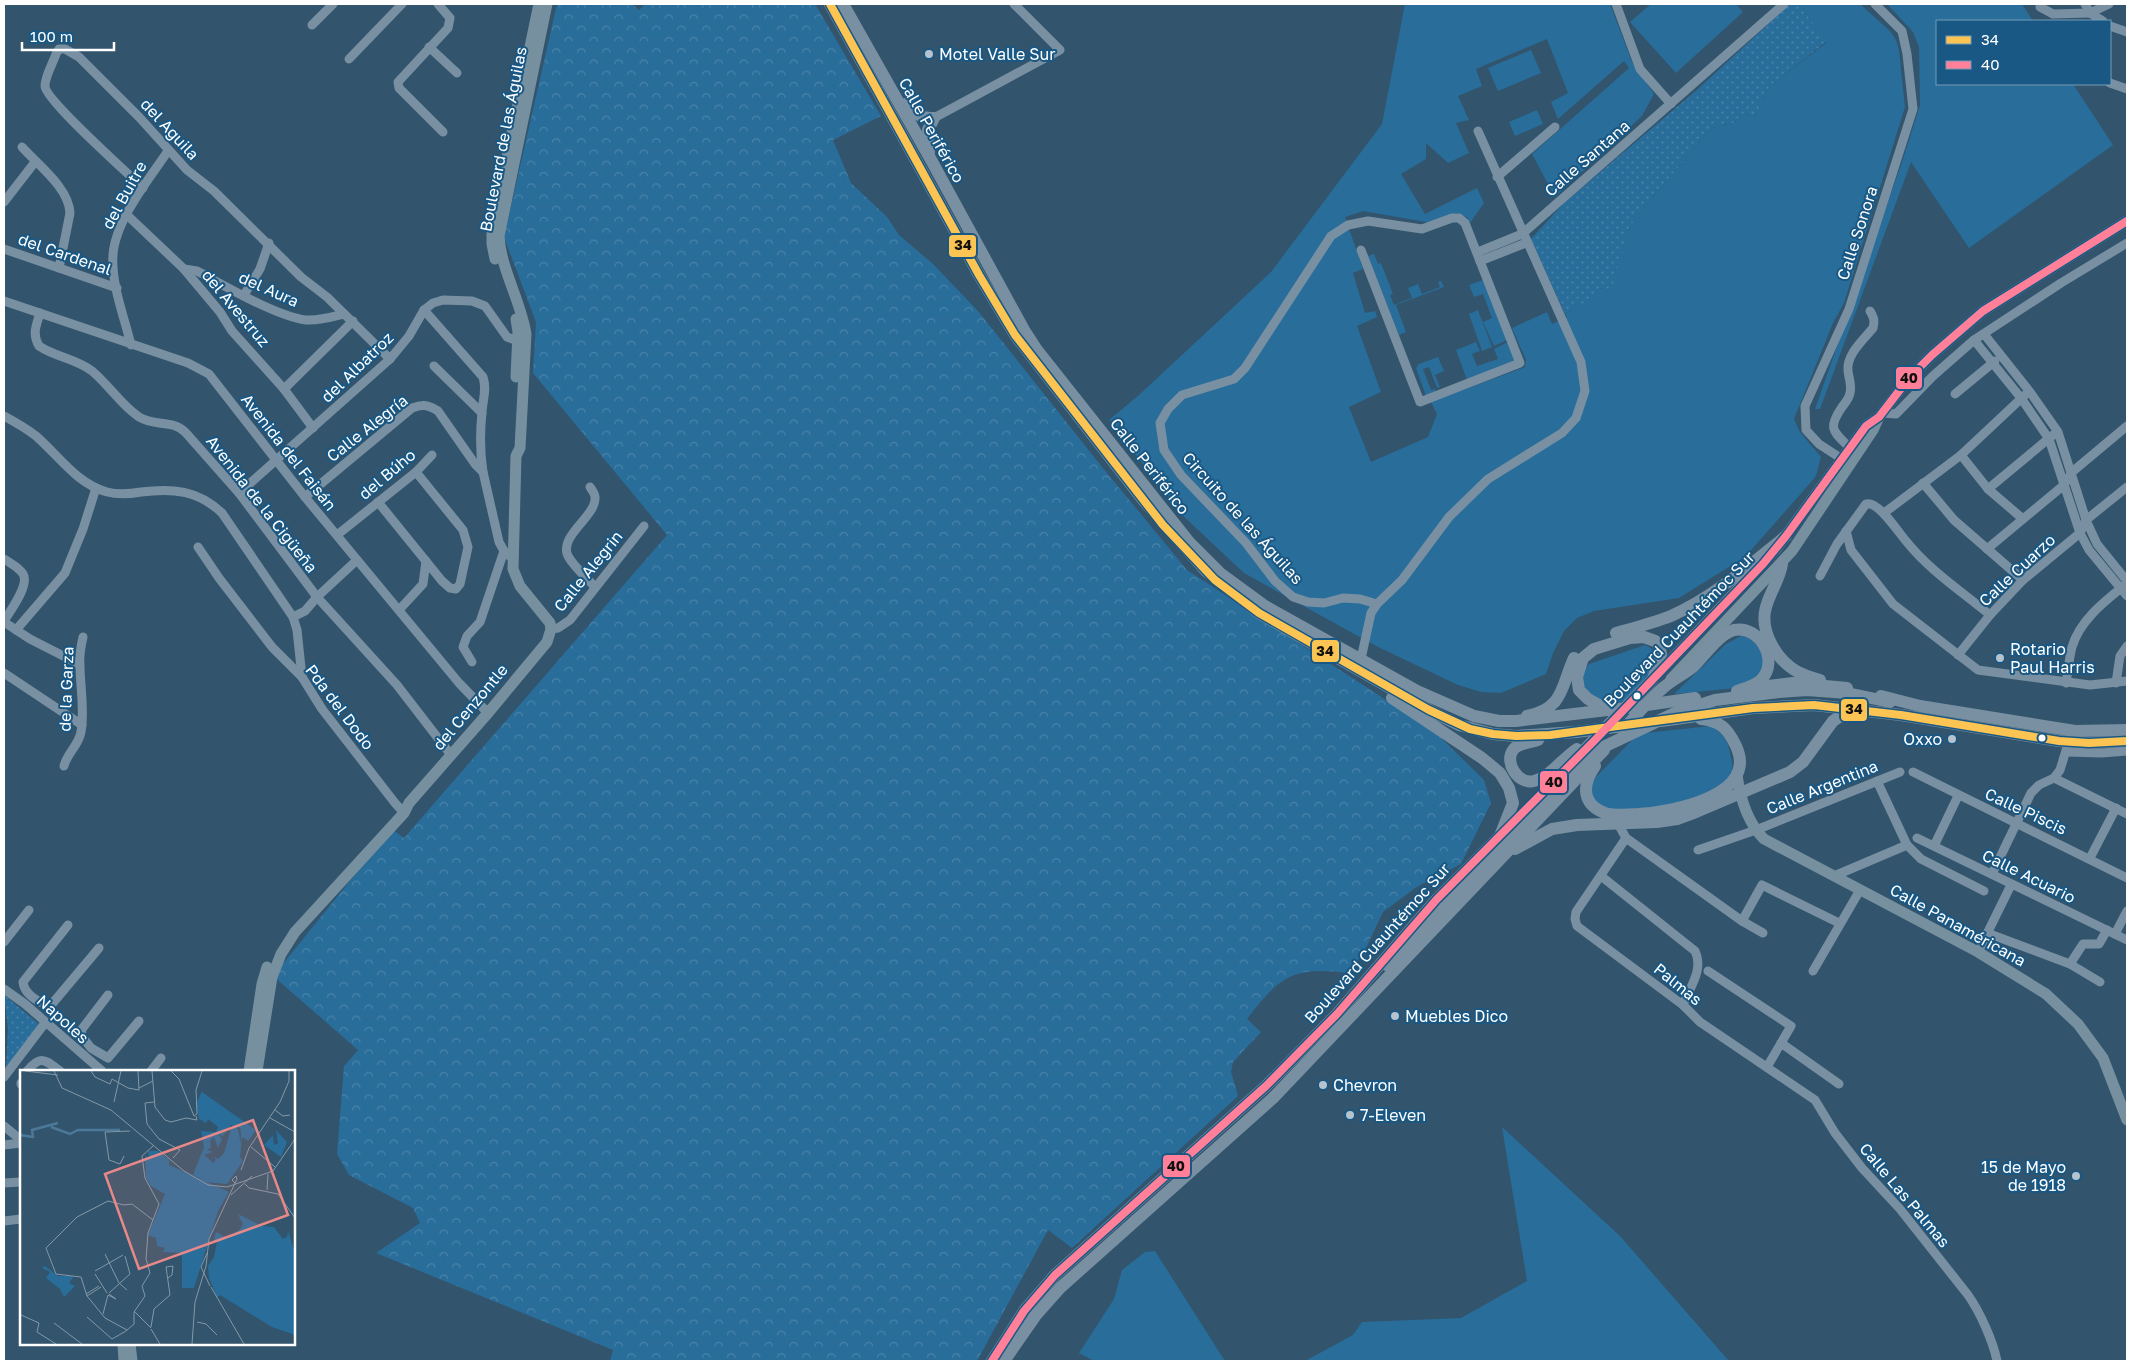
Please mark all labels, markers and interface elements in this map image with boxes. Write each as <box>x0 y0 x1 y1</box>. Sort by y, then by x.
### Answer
scale bar <box>22 20 115 52</box>
legend <box>1936 20 2111 85</box>
text: 100 m <box>30 27 73 45</box>
text: 34 <box>1981 30 1999 48</box>
place label: Motel Valle Sur <box>939 44 1055 64</box>
street label: Boulevard de las Águilas <box>475 45 531 233</box>
marker: Motel Valle Sur <box>923 48 935 60</box>
text: 40 <box>1981 55 1999 73</box>
street label: Calle Periférico <box>895 74 969 186</box>
street label: del Aguila <box>137 94 203 164</box>
street label: Calle Santana <box>1540 115 1634 201</box>
street label: del Buitre <box>97 157 151 233</box>
street label: Calle Sonora <box>1832 183 1882 283</box>
street label: del Cardenal <box>16 229 114 279</box>
line badge: 34 <box>948 234 977 258</box>
text: 34 <box>954 236 972 253</box>
street label: del Avestruz <box>198 265 274 351</box>
street label: del Aura <box>236 267 302 311</box>
street label: del Albatroz <box>317 328 397 406</box>
line badge: 40 <box>1895 366 1923 390</box>
text: 40 <box>1900 369 1918 386</box>
street label: Avenida del Faisán <box>237 390 341 514</box>
street label: Calle Alegría <box>322 390 412 466</box>
street label: Calle Periférico <box>1106 414 1194 518</box>
street label: Avenida de la Cigüeña <box>202 431 322 577</box>
street label: del Búho <box>354 444 420 504</box>
street label: Circuito de las Águilas <box>1178 448 1308 588</box>
street label: Calle Alegrin <box>549 527 627 615</box>
street label: Calle Cuarzo <box>1975 530 2059 610</box>
street label: Boulevard Cuauhtémoc Sur <box>1599 547 1759 711</box>
line badge: 34 <box>1311 639 1340 663</box>
place label: Rotario Paul Harris <box>2010 639 2095 677</box>
text: 34 <box>1316 642 1334 659</box>
street label: de la Garza <box>55 646 77 732</box>
marker: Rotario Paul Harris <box>1994 652 2006 664</box>
street label: Pda del Dodo <box>301 660 379 754</box>
street label: del Cenzontle <box>428 660 512 754</box>
unlabelled marker <box>1632 691 1642 701</box>
line badge: 34 <box>1840 698 1868 722</box>
text: 34 <box>1845 700 1863 717</box>
place label: Oxxo <box>1903 729 1942 749</box>
marker: Oxxo <box>1946 733 1958 745</box>
unlabelled marker <box>2037 733 2047 743</box>
street label: Calle Argentina <box>1763 756 1881 818</box>
line badge: 40 <box>1539 770 1568 794</box>
text: 40 <box>1545 773 1563 790</box>
street label: Calle Piscis <box>1982 783 2070 839</box>
street label: Calle Acuario <box>1979 845 2079 907</box>
street label: Boulevard Cuauhtémoc Sur <box>1300 859 1454 1027</box>
street label: Calle Panaméricana <box>1887 879 2029 971</box>
street label: Palmas <box>1650 959 1706 1009</box>
street label: Napoles <box>33 990 93 1048</box>
place label: Muebles Dico <box>1405 1006 1508 1026</box>
marker: Muebles Dico <box>1389 1010 1401 1022</box>
inset map <box>20 1070 295 1345</box>
place label: Chevron <box>1333 1075 1397 1095</box>
marker: Chevron <box>1317 1079 1329 1091</box>
place label: 7-Eleven <box>1360 1105 1426 1125</box>
marker: 7-Eleven <box>1344 1109 1356 1121</box>
street label: Calle Las Palmas <box>1855 1139 1955 1251</box>
line badge: 40 <box>1162 1154 1191 1178</box>
text: 40 <box>1167 1157 1185 1174</box>
place label: 15 de Mayo de 1918 <box>1981 1157 2066 1195</box>
marker: 15 de Mayo de 1918 <box>2070 1170 2082 1182</box>

